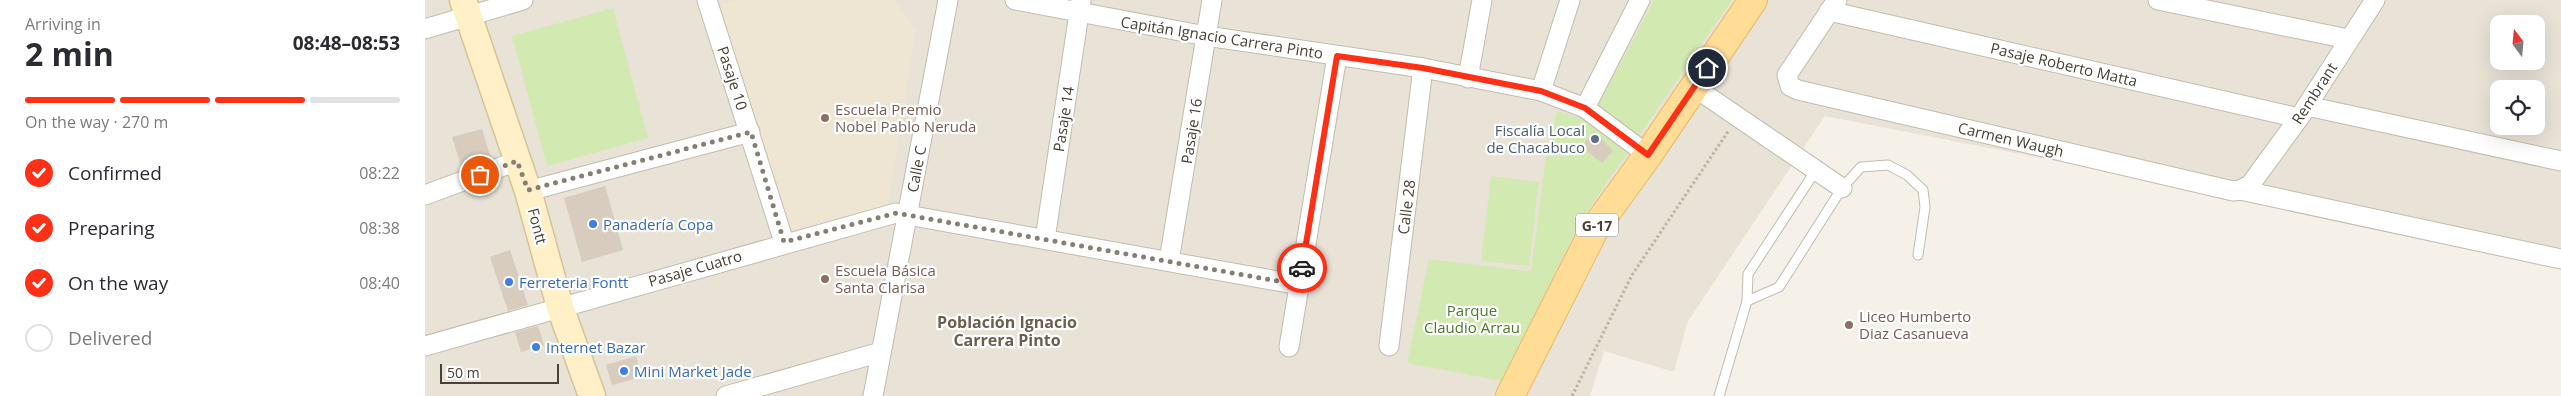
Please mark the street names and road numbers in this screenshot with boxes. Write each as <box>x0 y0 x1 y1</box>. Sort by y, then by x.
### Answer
street label: Capitán Ignacio Carrera Pinto <box>1119 11 1325 63</box>
street label: Pasaje Roberto Matta <box>1989 37 2139 91</box>
street label: Pasaje 10 <box>713 43 753 113</box>
street label: Rembrant <box>2287 58 2341 128</box>
street label: Pasaje 14 <box>1048 84 1078 153</box>
street label: Pasaje 16 <box>1176 97 1206 165</box>
street label: Carmen Waugh <box>1956 117 2066 161</box>
street label: Calle C <box>902 144 930 194</box>
street label: Calle 28 <box>1393 179 1419 235</box>
street label: Fontt <box>524 206 552 246</box>
road number: G-17 <box>1576 214 1618 236</box>
street label: Pasaje Cuatro <box>646 245 744 291</box>

